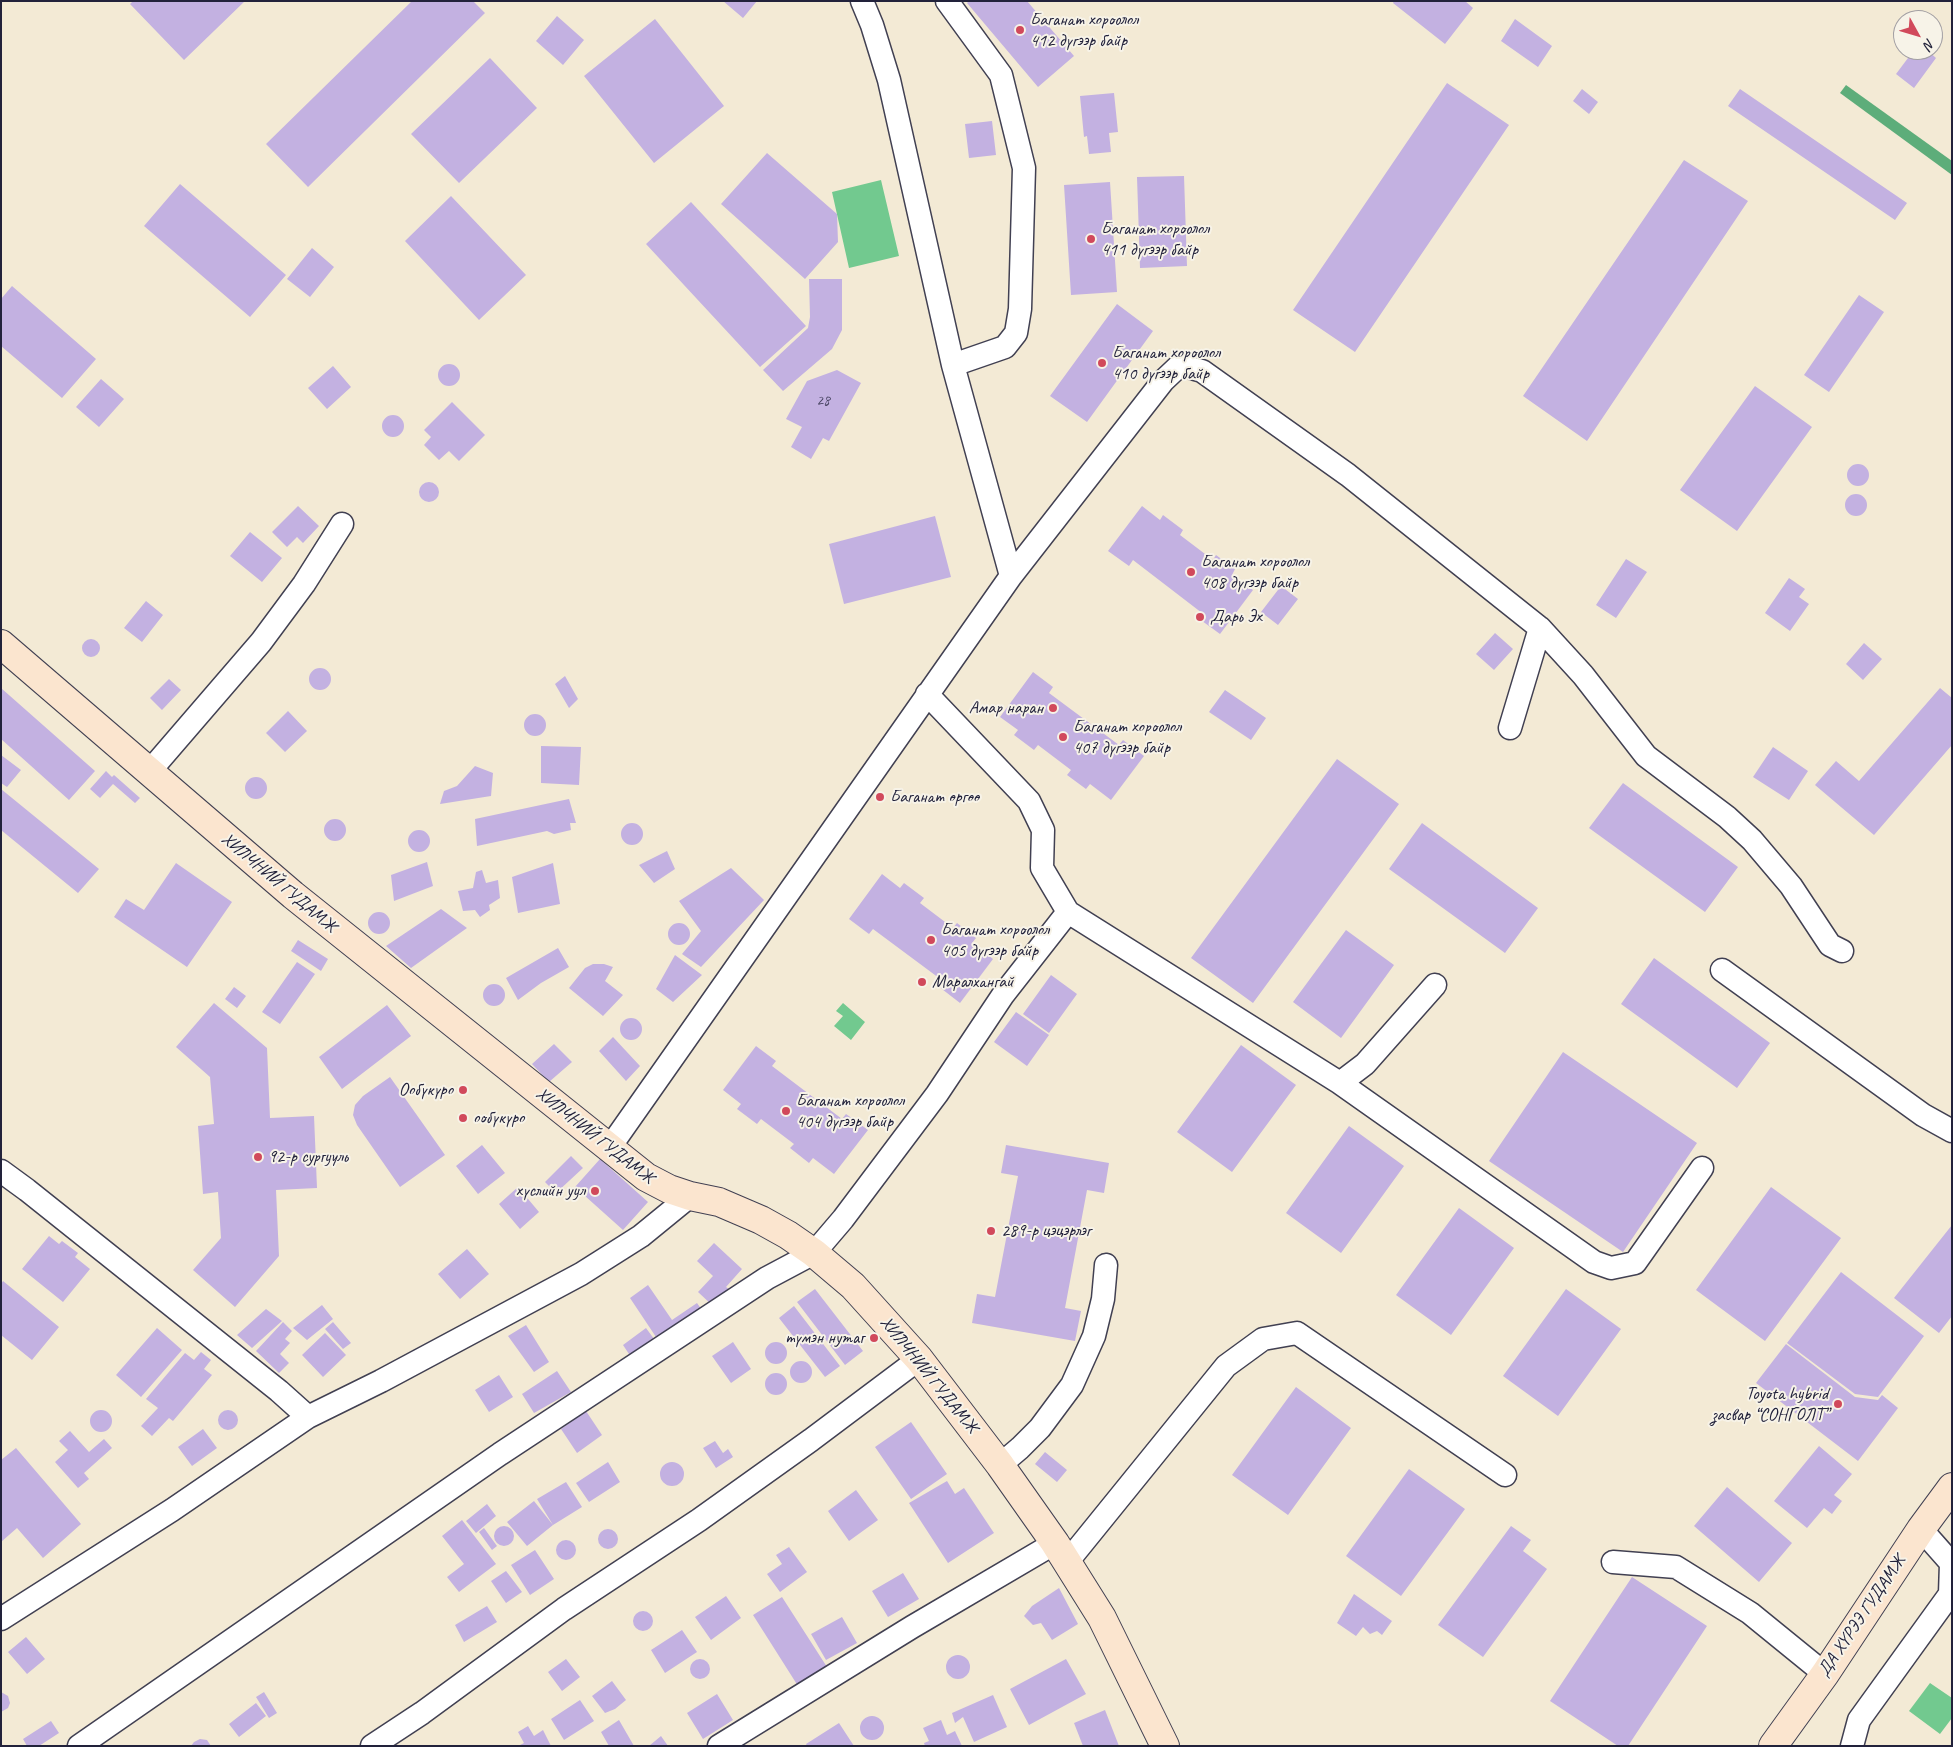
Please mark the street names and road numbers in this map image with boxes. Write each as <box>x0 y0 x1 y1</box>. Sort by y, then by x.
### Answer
street label: ХИЛЧНИЙ ГУДАМЖ <box>217 828 341 938</box>
street label: ХИЛЧНИЙ ГУДАМЖ <box>531 1083 659 1189</box>
street label: ХИЛЧНИЙ ГУДАМЖ <box>875 1312 983 1438</box>
street label: ДА ХҮРЭЭ ГУДАМЖ <box>1813 1551 1911 1681</box>

